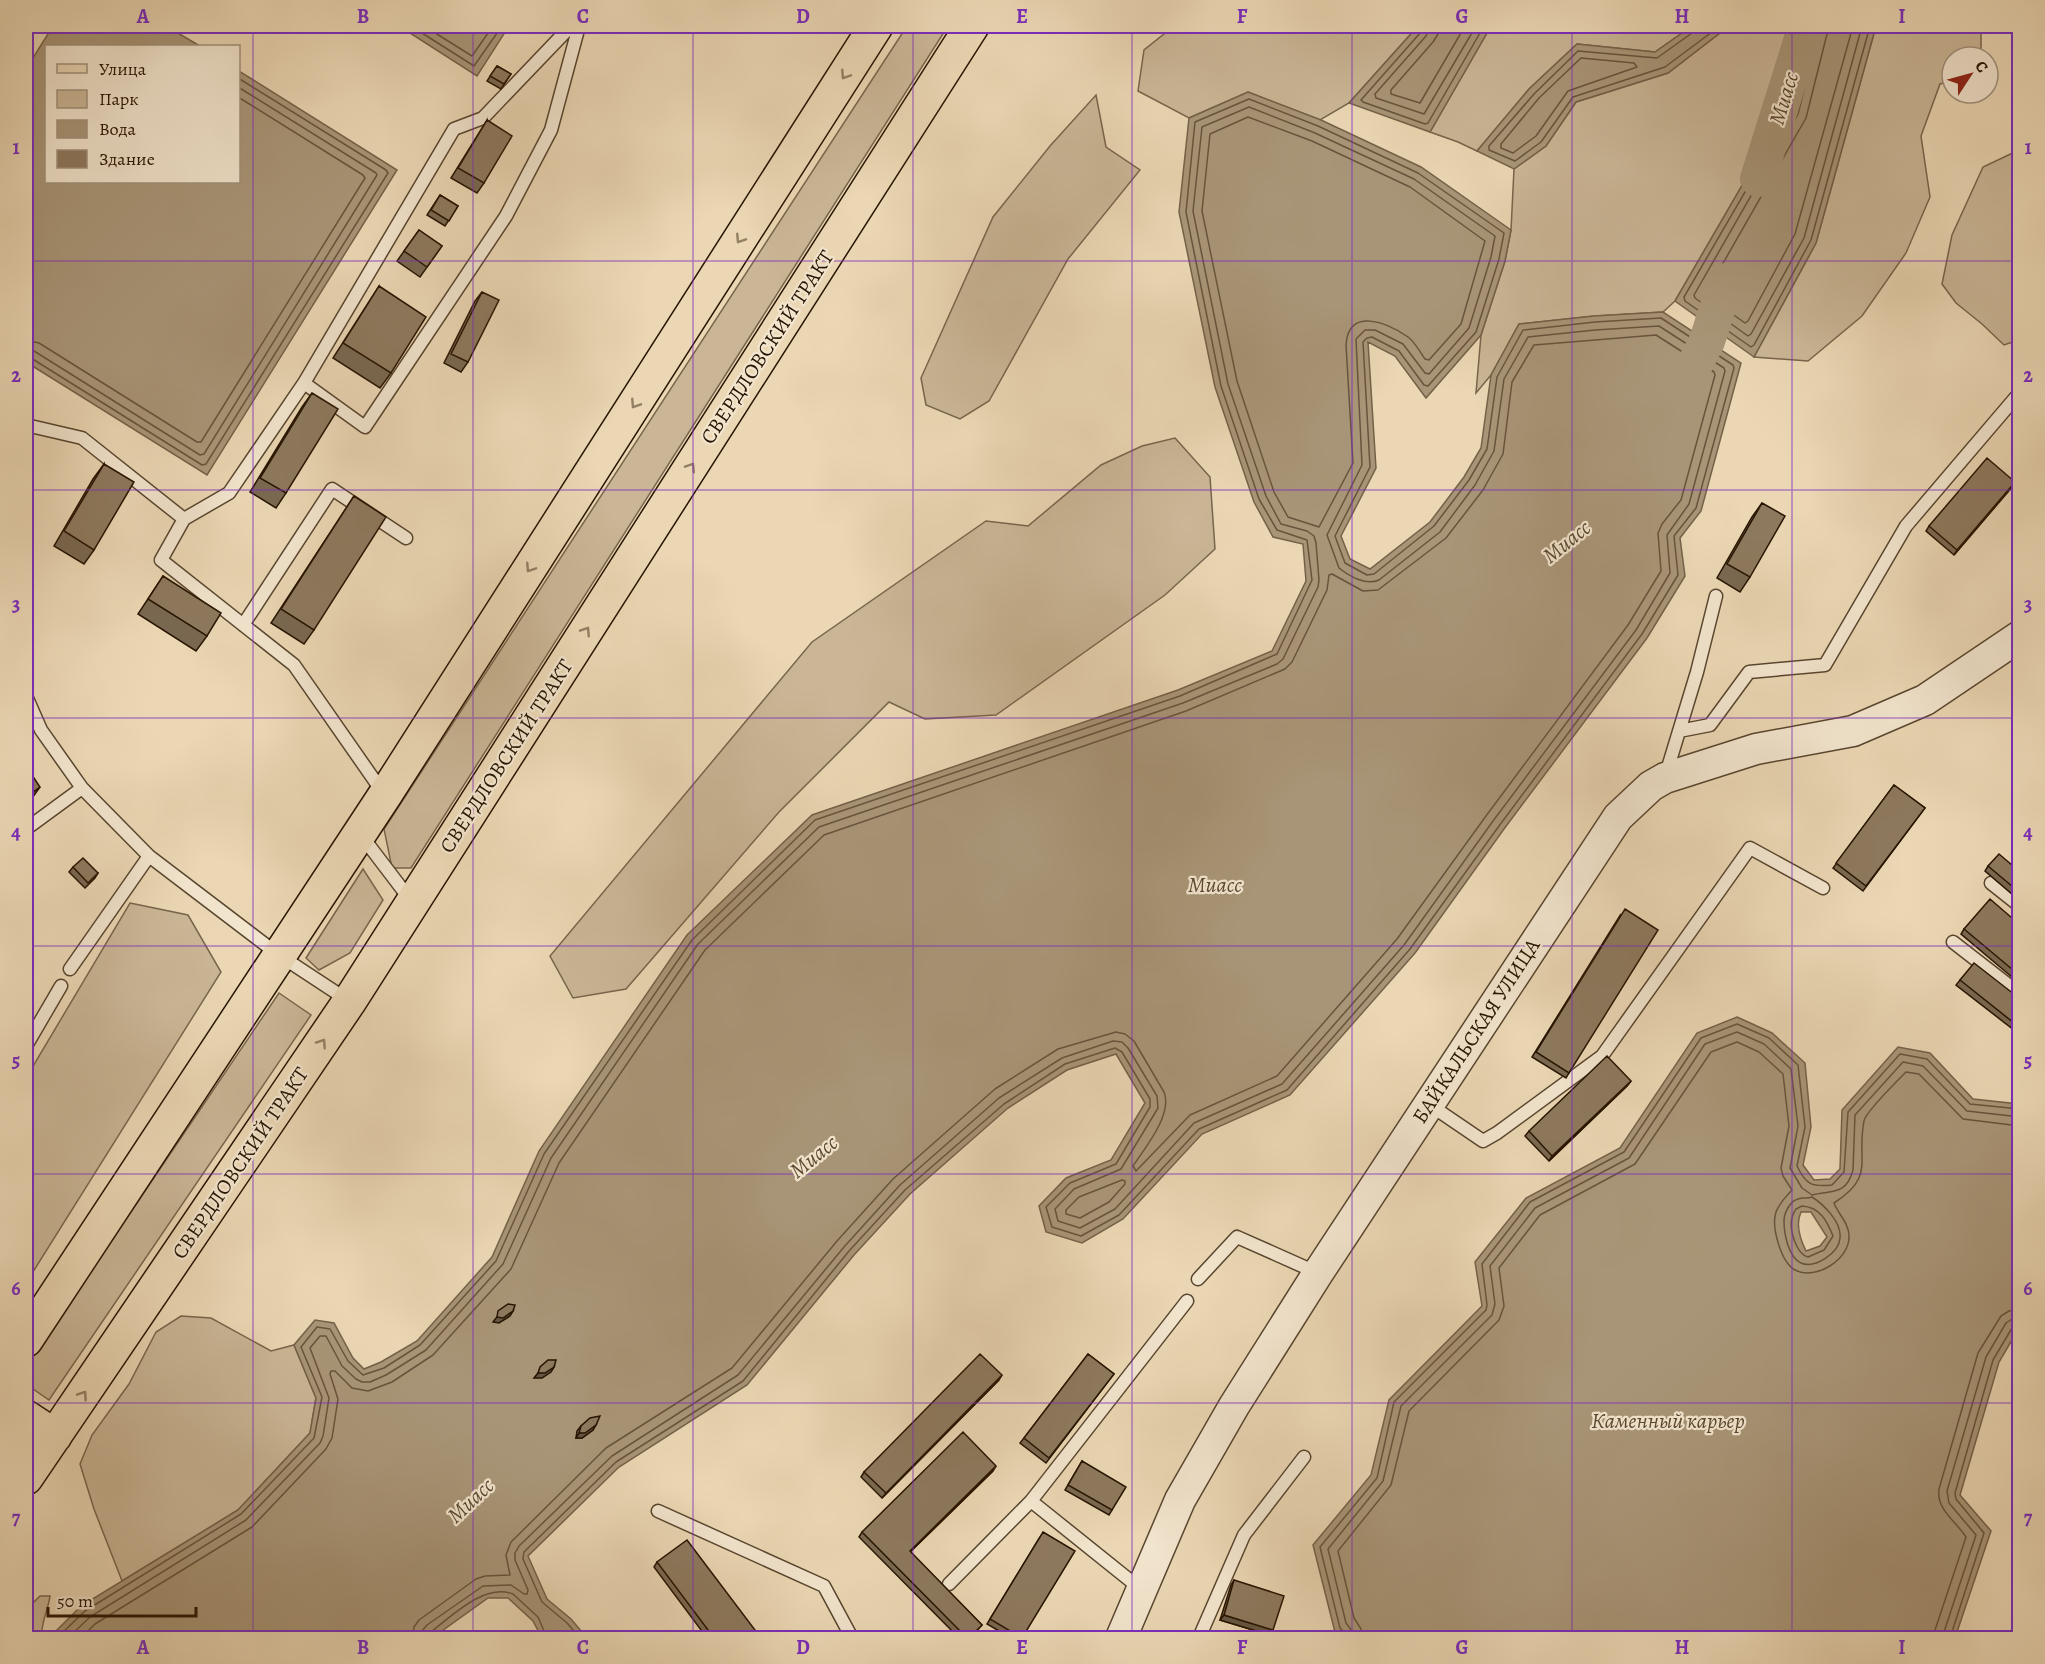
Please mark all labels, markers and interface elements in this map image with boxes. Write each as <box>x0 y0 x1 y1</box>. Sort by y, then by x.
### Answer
text: A <box>136 3 150 30</box>
text: B <box>357 3 369 30</box>
text: C <box>577 3 589 30</box>
text: D <box>796 3 810 30</box>
text: E <box>1016 3 1028 30</box>
text: F <box>1237 3 1248 30</box>
text: G <box>1455 3 1469 30</box>
text: H <box>1675 3 1690 30</box>
text: I <box>1898 3 1906 30</box>
legend <box>45 45 240 183</box>
north arrow <box>1940 45 2000 105</box>
text: С <box>1970 56 1993 77</box>
text: Улица <box>99 57 147 81</box>
water label: Миасс <box>1762 68 1806 128</box>
one-way arrow <box>840 69 852 79</box>
text: Парк <box>99 87 139 111</box>
text: Вода <box>99 117 137 141</box>
text: 1 <box>12 134 20 161</box>
text: 1 <box>2024 134 2032 161</box>
text: Здание <box>99 147 155 171</box>
one-way arrow <box>735 233 747 243</box>
street label: СВЕРДЛОВСКИЙ ТРАКТ <box>694 244 841 449</box>
text: 2 <box>11 362 21 389</box>
text: 2 <box>2023 362 2033 389</box>
one-way arrow <box>631 397 642 408</box>
one-way arrow <box>683 463 695 473</box>
water label: Миасс <box>1536 513 1597 570</box>
one-way arrow <box>526 561 537 572</box>
text: 3 <box>12 591 20 618</box>
text: 3 <box>2024 591 2032 618</box>
one-way arrow <box>579 627 590 638</box>
street label: СВЕРДЛОВСКИЙ ТРАКТ <box>433 653 580 858</box>
text: 4 <box>11 819 21 846</box>
text: 4 <box>2023 819 2033 846</box>
water label: Миасс <box>1188 870 1242 900</box>
street label: БАЙКАЛЬСКАЯ УЛИЦА <box>1406 933 1547 1129</box>
one-way arrow <box>315 1038 326 1049</box>
text: 5 <box>12 1047 20 1074</box>
text: 5 <box>2024 1047 2032 1074</box>
street label: СВЕРДЛОВСКИЙ ТРАКТ <box>165 1061 315 1264</box>
water label: Миасс <box>783 1128 844 1185</box>
text: 6 <box>11 1275 21 1302</box>
text: 6 <box>2023 1275 2033 1302</box>
one-way arrow <box>76 1391 87 1402</box>
water label: Каменный карьер <box>1591 1406 1745 1436</box>
water label: Миасс <box>441 1471 501 1530</box>
text: 7 <box>12 1504 21 1531</box>
text: 7 <box>2024 1504 2033 1531</box>
scale bar <box>48 1580 196 1618</box>
text: 50 m <box>57 1589 93 1613</box>
text: A <box>136 1634 150 1661</box>
text: B <box>357 1634 369 1661</box>
text: C <box>577 1634 589 1661</box>
text: D <box>796 1634 810 1661</box>
text: E <box>1016 1634 1028 1661</box>
text: F <box>1237 1634 1248 1661</box>
text: G <box>1455 1634 1469 1661</box>
text: H <box>1675 1634 1690 1661</box>
text: I <box>1898 1634 1906 1661</box>

